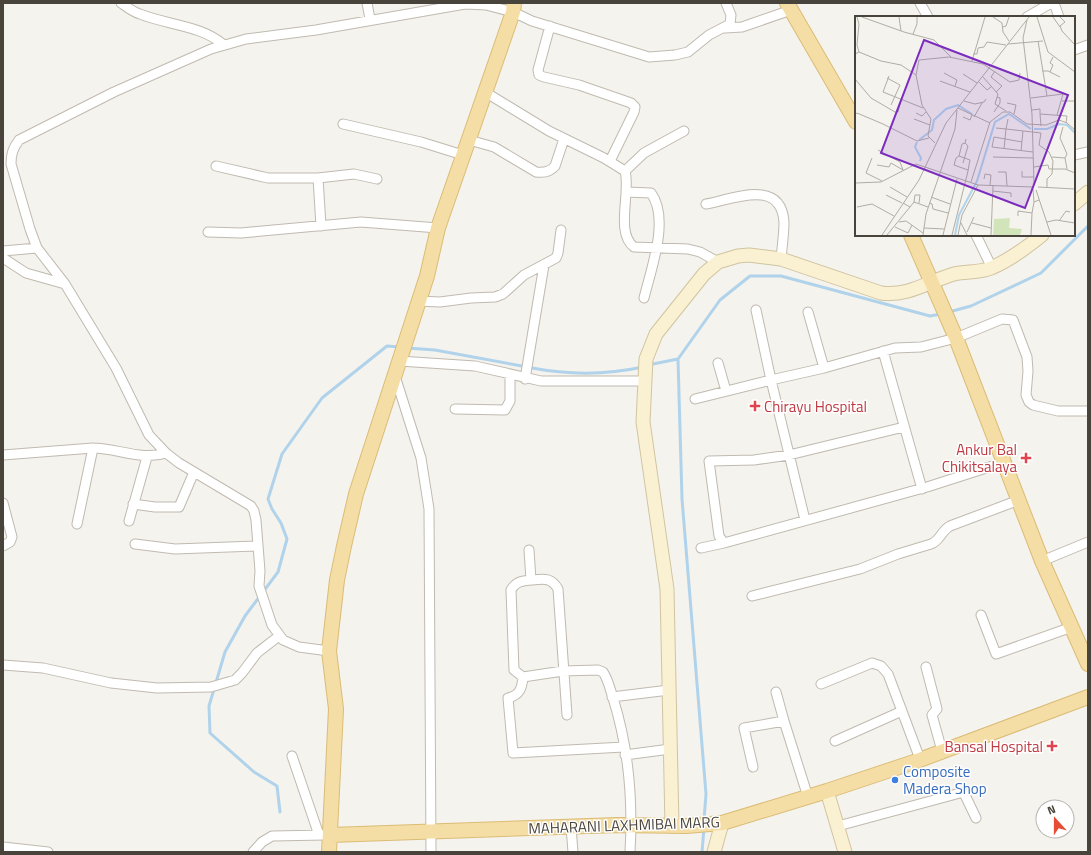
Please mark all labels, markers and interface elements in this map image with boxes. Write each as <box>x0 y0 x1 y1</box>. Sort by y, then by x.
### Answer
inset map <box>855 16 1075 236</box>
place label: Chirayu Hospital <box>764 395 867 418</box>
marker: Chirayu Hospital <box>749 400 761 412</box>
place label: Ankur Bal Chikitsalaya <box>942 438 1017 478</box>
marker: Ankur Bal Chikitsalaya <box>1020 452 1032 464</box>
place label: Bansal Hospital <box>945 735 1043 758</box>
marker: Bansal Hospital <box>1046 740 1058 752</box>
place label: Composite Madera Shop <box>903 760 987 800</box>
marker: Composite Madera Shop <box>890 775 900 785</box>
north arrow <box>1035 799 1075 839</box>
text: N <box>1045 801 1058 818</box>
street label: MAHARANI LAXHMIBAI MARG <box>528 810 720 840</box>

